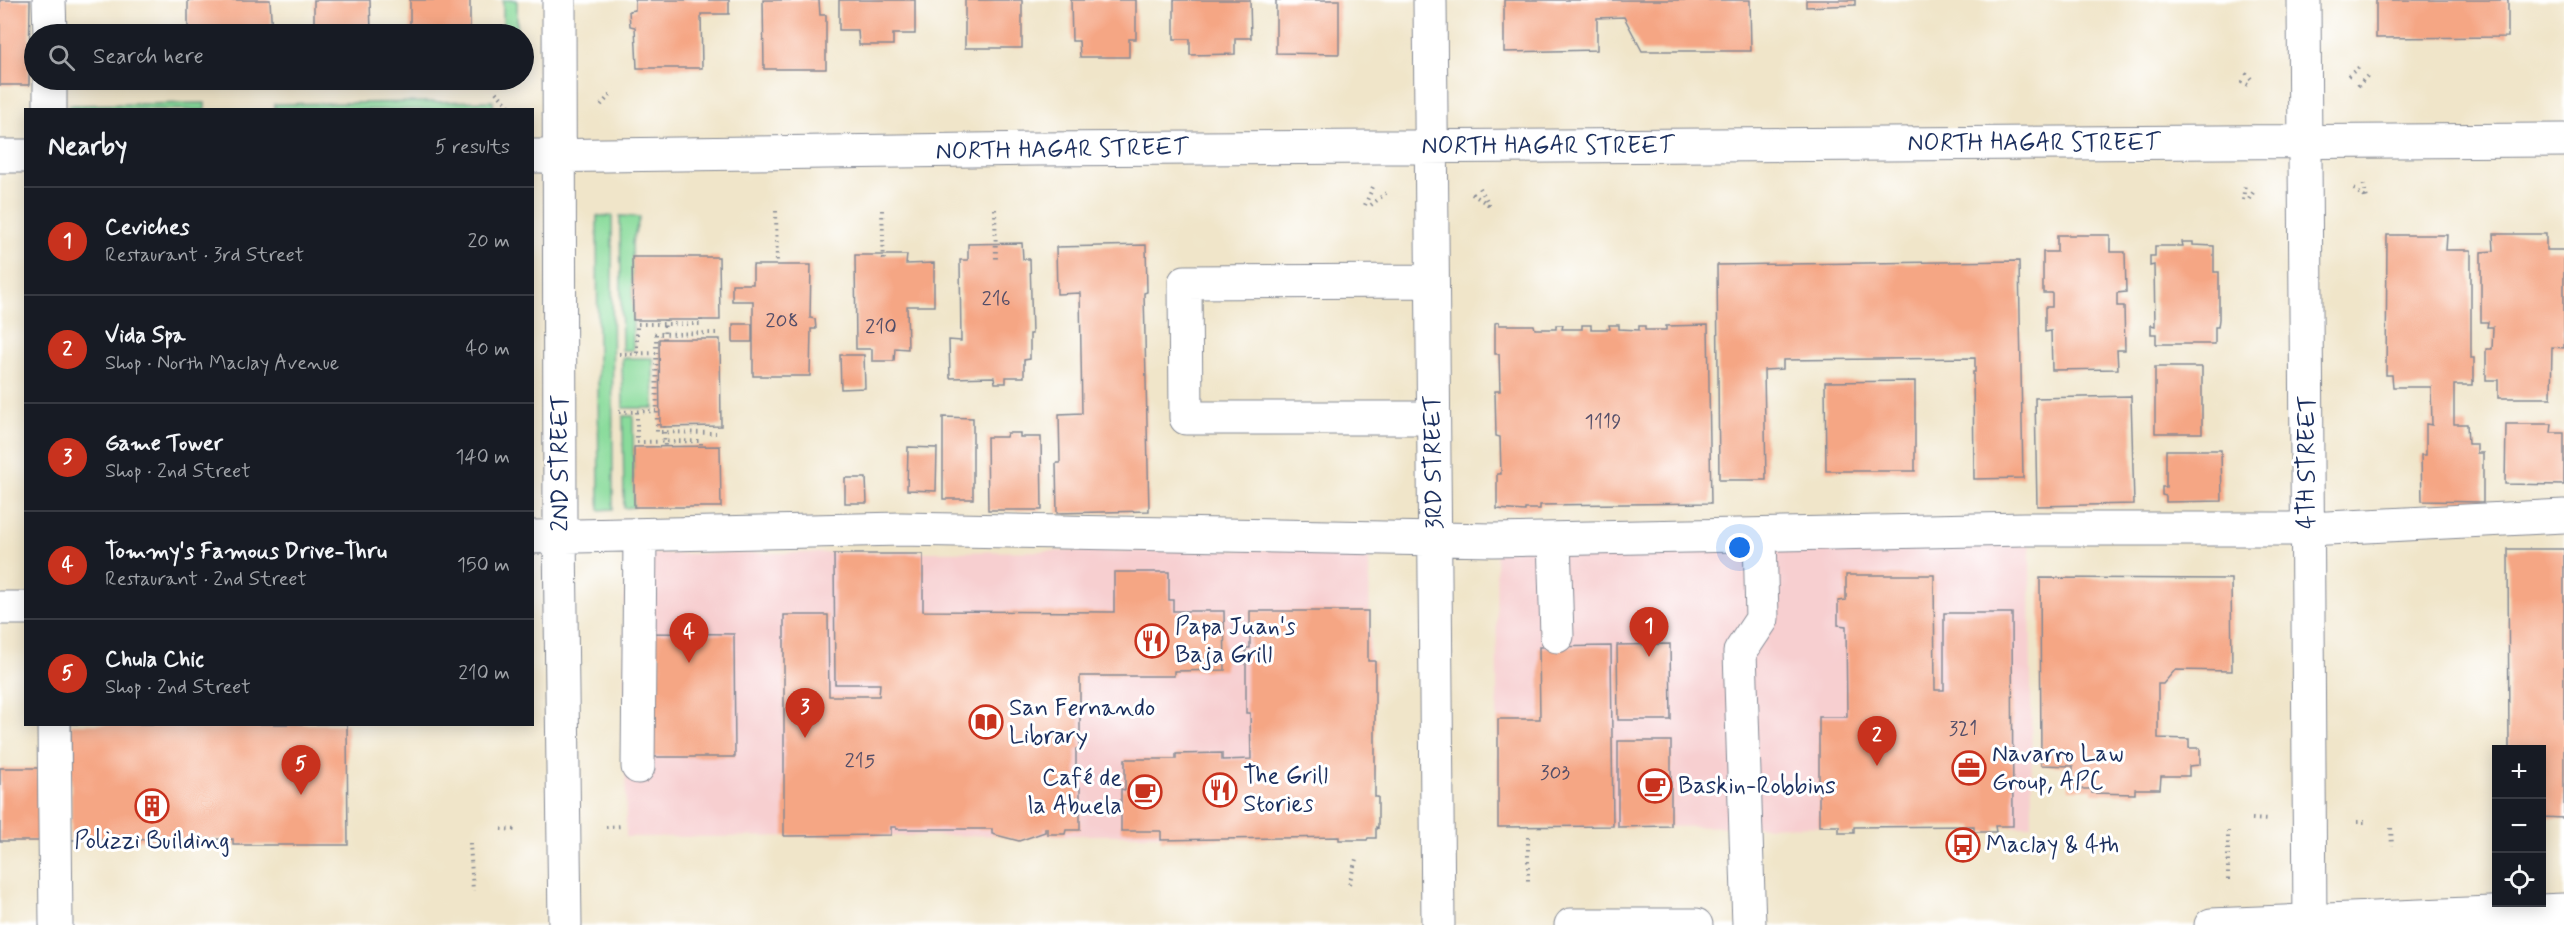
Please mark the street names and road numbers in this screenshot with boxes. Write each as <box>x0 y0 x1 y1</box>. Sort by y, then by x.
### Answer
street label: NORTH HAGAR STREET <box>1908 128 2161 159</box>
street label: NORTH HAGAR STREET <box>1422 131 1675 162</box>
street label: NORTH HAGAR STREET <box>935 132 1189 168</box>
street label: 2ND STREET <box>545 394 576 532</box>
street label: 3RD STREET <box>1417 394 1451 530</box>
street label: 4TH STREET <box>2292 395 2323 529</box>

